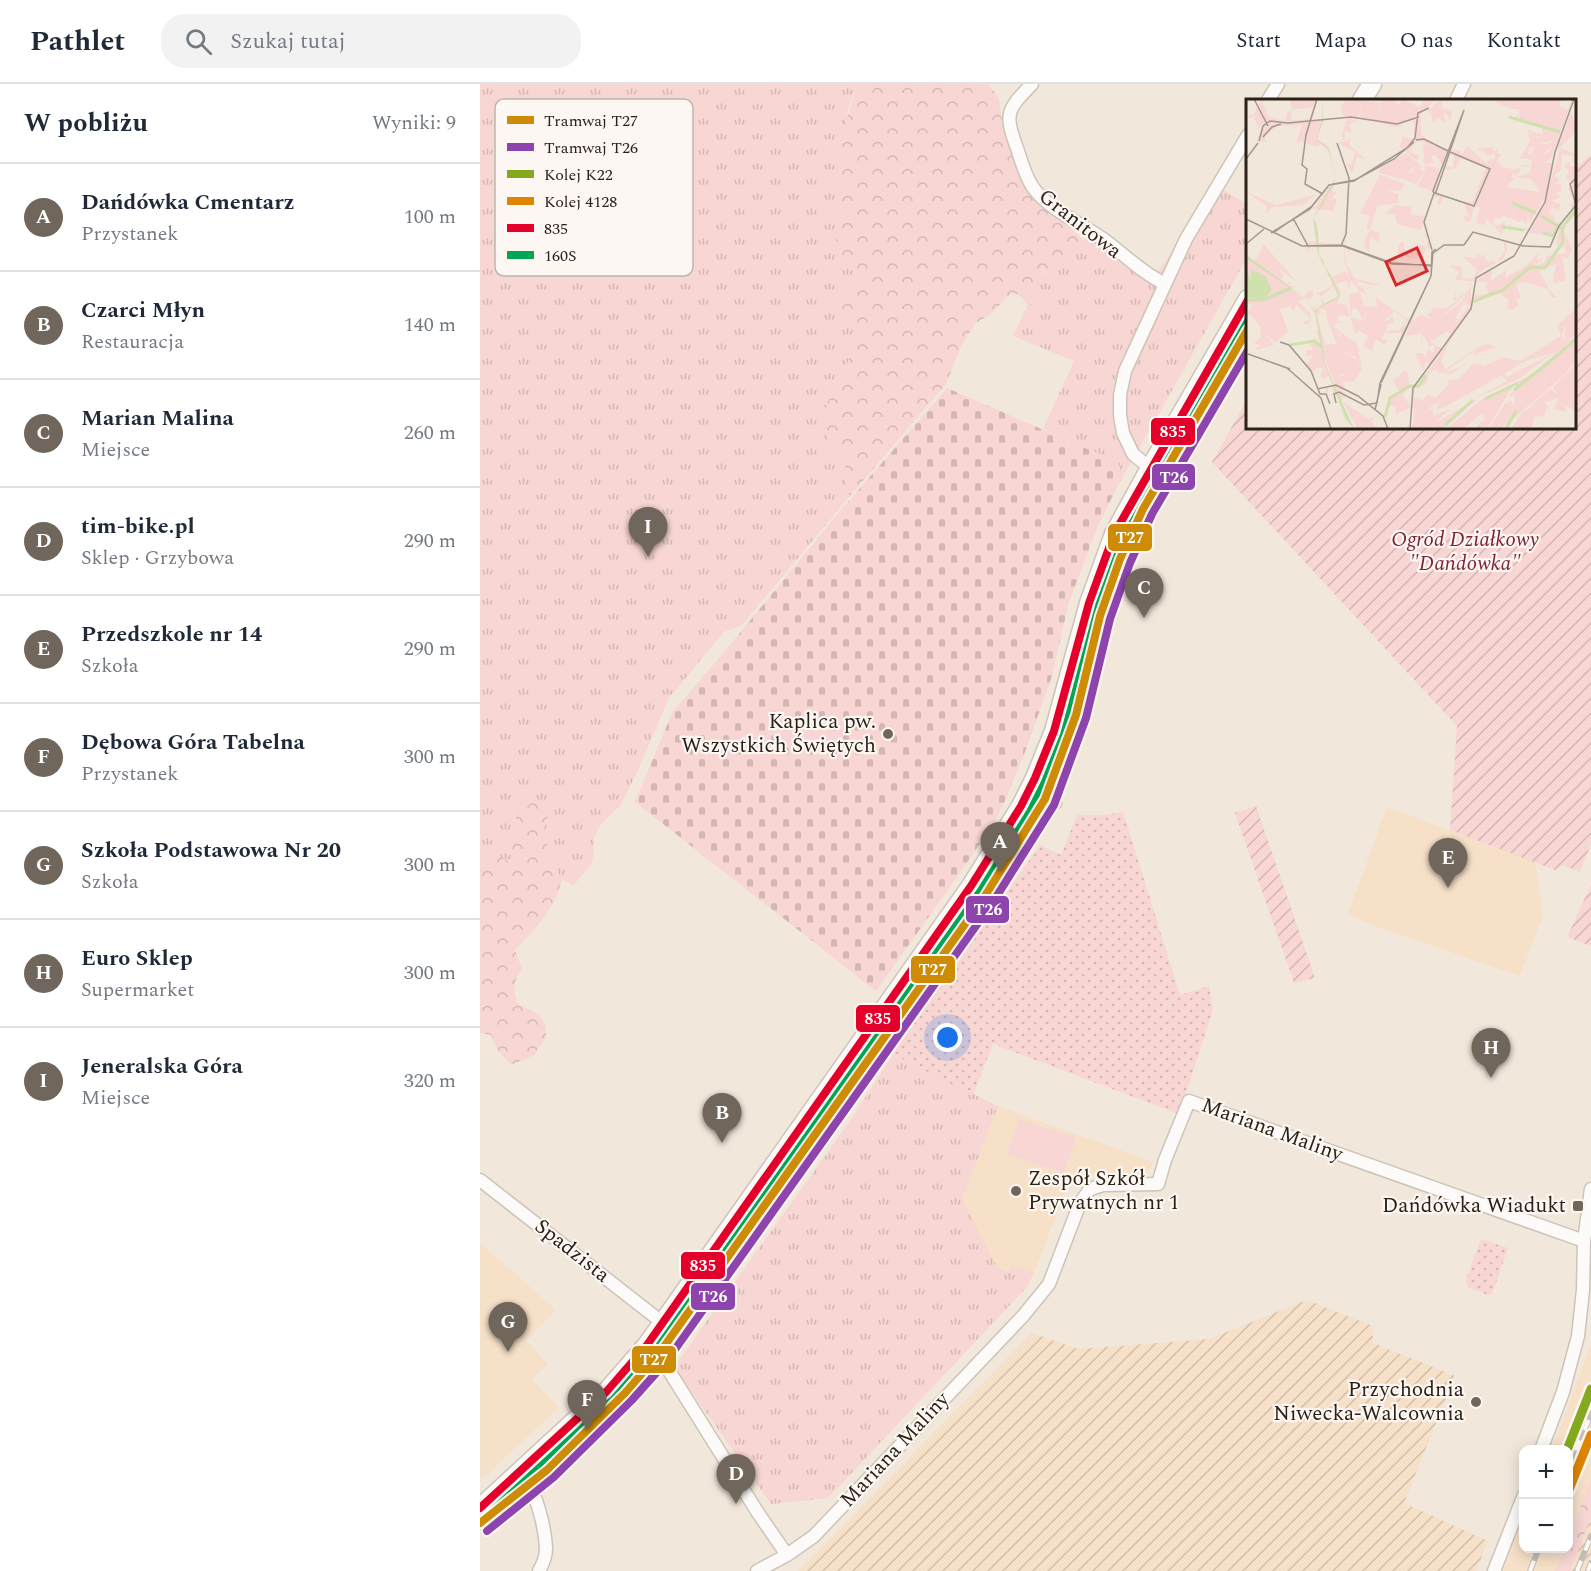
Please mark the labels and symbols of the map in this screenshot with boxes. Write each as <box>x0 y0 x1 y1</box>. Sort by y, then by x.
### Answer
legend <box>495 99 693 276</box>
inset map <box>1246 99 1576 429</box>
text: Tramwaj T27 <box>544 109 638 133</box>
text: Tramwaj T26 <box>544 136 638 160</box>
text: Kolej K22 <box>544 163 613 187</box>
street label: Granitowa <box>1031 181 1129 267</box>
text: Kolej 4128 <box>544 190 617 214</box>
text: 835 <box>544 217 568 241</box>
text: 160S <box>544 244 577 268</box>
line badge: 835 <box>1150 417 1196 446</box>
text: 835 <box>1160 420 1186 444</box>
line badge: T26 <box>1151 463 1196 491</box>
text: T26 <box>1159 466 1189 490</box>
pin: I <box>628 508 668 557</box>
line badge: T27 <box>1107 523 1153 552</box>
park label: Ogród Działkowy "Dańdówka" <box>1391 524 1539 580</box>
text: T27 <box>1115 526 1145 550</box>
pin: C <box>1124 568 1164 618</box>
place label: Kaplica pw. Wszystkich Świętych <box>681 706 876 762</box>
marker: Kaplica pw. Wszystkich Świętych <box>881 727 895 741</box>
pin: A <box>980 822 1020 872</box>
pin: E <box>1428 838 1468 888</box>
line badge: T26 <box>965 895 1010 924</box>
text: T26 <box>973 898 1003 922</box>
line badge: T27 <box>910 955 956 984</box>
text: T27 <box>918 958 948 982</box>
line badge: 835 <box>855 1004 901 1033</box>
text: 835 <box>865 1007 891 1031</box>
your location <box>933 1023 962 1052</box>
pin: H <box>1472 1028 1510 1078</box>
street label: Mariana Maliny <box>1197 1090 1348 1171</box>
pin: B <box>702 1094 742 1143</box>
place label: Zespół Szkół Prywatnych nr 1 <box>1028 1163 1179 1219</box>
marker: Zespół Szkół Prywatnych nr 1 <box>1009 1184 1023 1198</box>
place label: Dańdówka Wiadukt <box>1382 1190 1566 1222</box>
marker: Dańdówka Wiadukt <box>1571 1199 1585 1213</box>
street label: Spadzista <box>527 1211 617 1291</box>
line badge: 835 <box>680 1251 726 1280</box>
text: 835 <box>690 1254 716 1278</box>
line badge: T26 <box>690 1282 736 1311</box>
text: T26 <box>698 1285 728 1309</box>
pin: G <box>489 1302 528 1352</box>
line badge: T27 <box>631 1345 677 1374</box>
text: T27 <box>639 1348 669 1372</box>
place label: Przychodnia Niwecka-Walcownia <box>1273 1374 1465 1430</box>
pin: F <box>568 1380 606 1430</box>
street label: Mariana Maliny <box>833 1384 958 1515</box>
marker: Przychodnia Niwecka-Walcownia <box>1469 1395 1483 1409</box>
pin: D <box>716 1454 756 1504</box>

